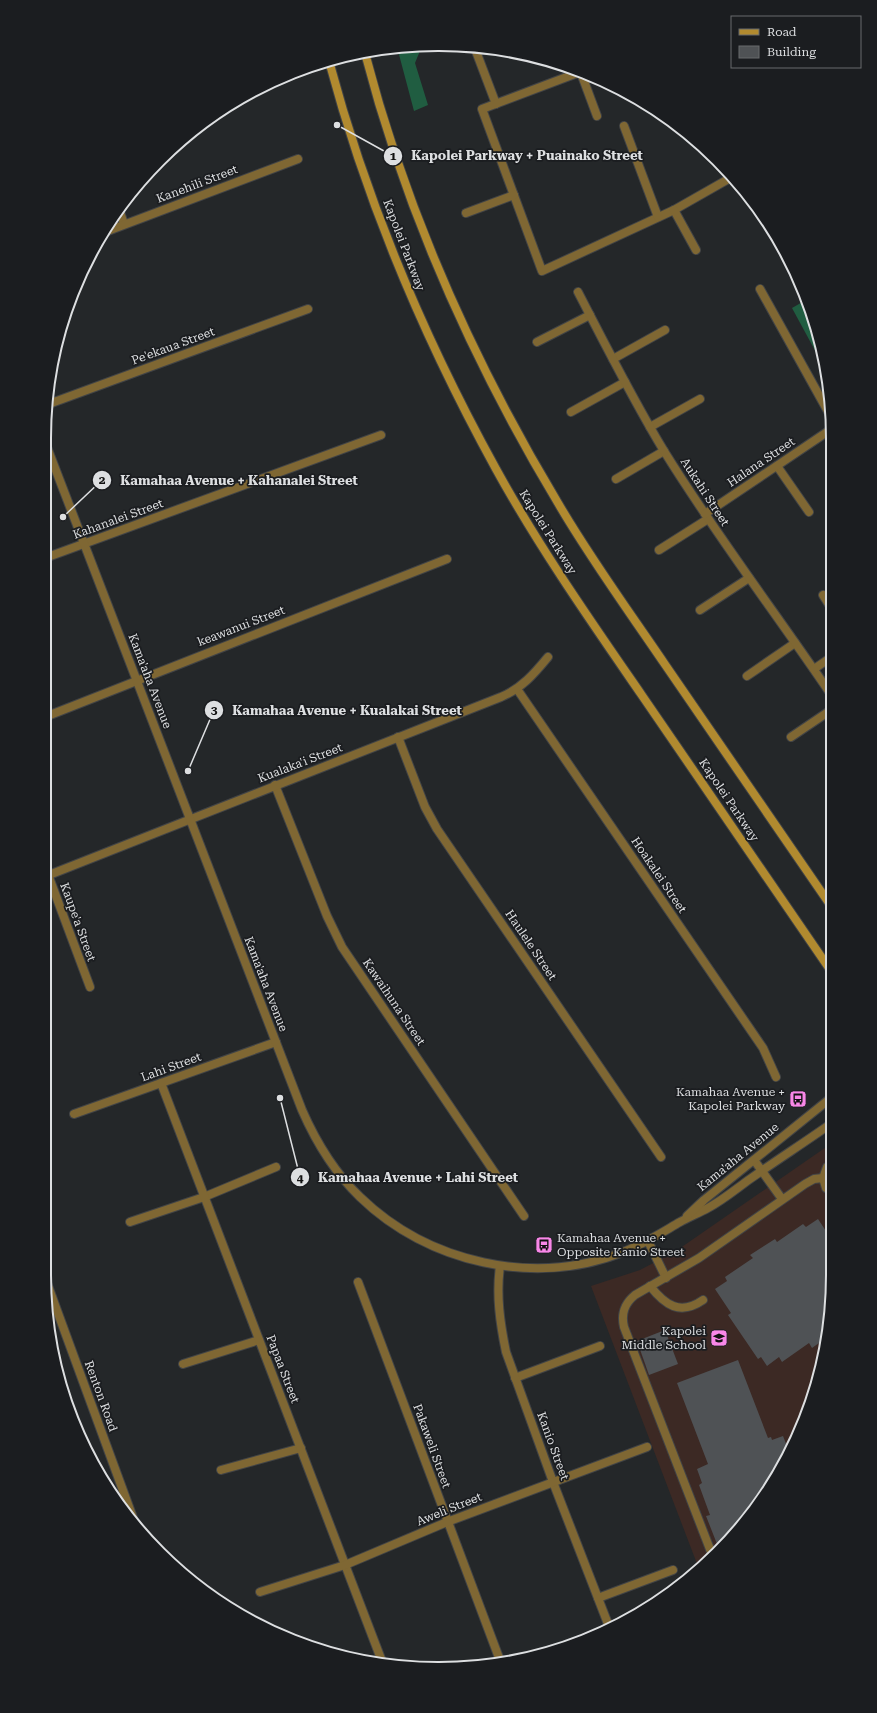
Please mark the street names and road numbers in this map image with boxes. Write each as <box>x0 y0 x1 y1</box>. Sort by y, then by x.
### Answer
street label: Kanehili Street <box>154 162 240 206</box>
street label: Kapolei Parkway <box>380 197 428 294</box>
street label: Pe'ekaua Street <box>130 324 217 368</box>
street label: Halana Street <box>725 434 798 490</box>
street label: Aukahi Street <box>678 455 733 529</box>
street label: Kapolei Parkway <box>516 487 580 578</box>
street label: Kahanalei Street <box>71 496 166 542</box>
street label: keawanui Street <box>195 603 287 649</box>
street label: Kama'aha Avenue <box>125 632 175 731</box>
street label: Kualaka'i Street <box>256 740 345 786</box>
street label: Kapolei Parkway <box>696 756 762 845</box>
street label: Hoakalei Street <box>628 834 690 916</box>
street label: Kaupe'a Street <box>57 881 99 964</box>
street label: Haulele Street <box>502 907 560 983</box>
street label: Kama'aha Avenue <box>241 935 291 1034</box>
street label: Kawaihuna Street <box>360 956 429 1049</box>
street label: Lahi Street <box>139 1049 204 1084</box>
street label: Kama'aha Avenue <box>694 1120 782 1194</box>
street label: Papaa Street <box>264 1333 303 1406</box>
street label: Renton Road <box>82 1359 120 1434</box>
street label: Pakaweli Street <box>410 1402 454 1490</box>
street label: Kanio Street <box>534 1410 572 1482</box>
street label: Aweli Street <box>414 1489 484 1528</box>

